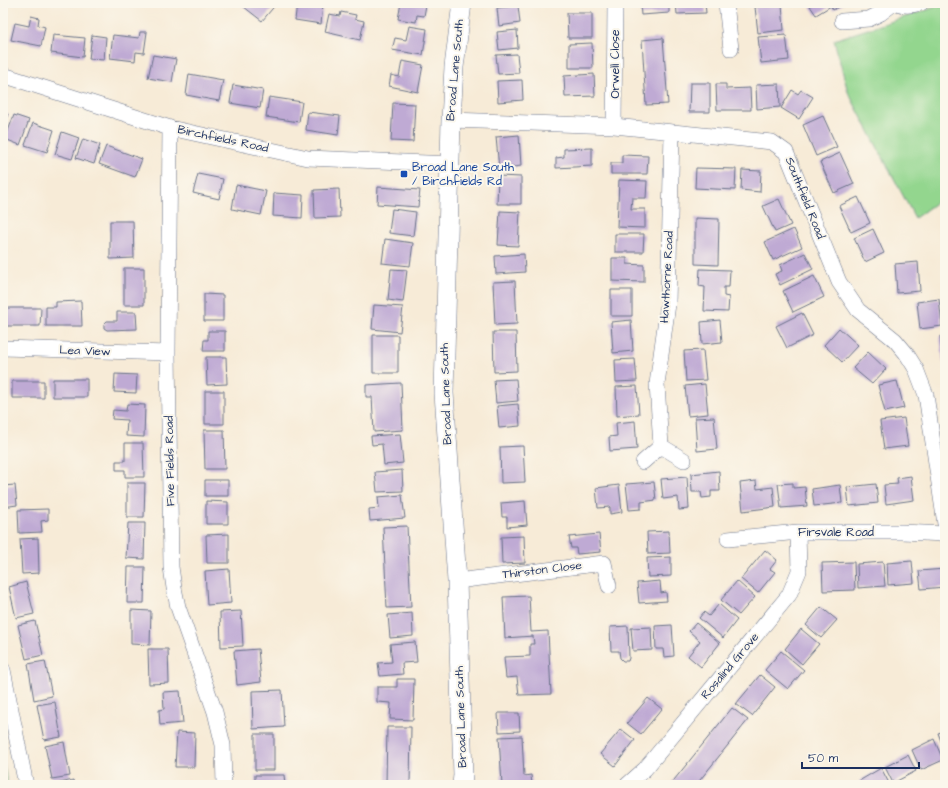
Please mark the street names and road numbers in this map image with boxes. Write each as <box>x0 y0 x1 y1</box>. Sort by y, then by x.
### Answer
street label: Broad Lane South <box>442 18 468 122</box>
street label: Orwell Close <box>607 29 624 99</box>
street label: Birchfields Road <box>176 121 270 157</box>
street label: Southfield Road <box>781 154 829 242</box>
street label: Hawthorne Road <box>656 231 678 323</box>
street label: Lea View <box>59 342 111 360</box>
street label: Broad Lane South <box>436 343 456 445</box>
street label: Five Fields Road <box>161 416 179 506</box>
street label: Firsvale Road <box>798 524 874 541</box>
street label: Thirston Close <box>501 557 583 583</box>
street label: Rosalind Grove <box>697 629 763 703</box>
street label: Broad Lane South <box>451 666 471 768</box>

